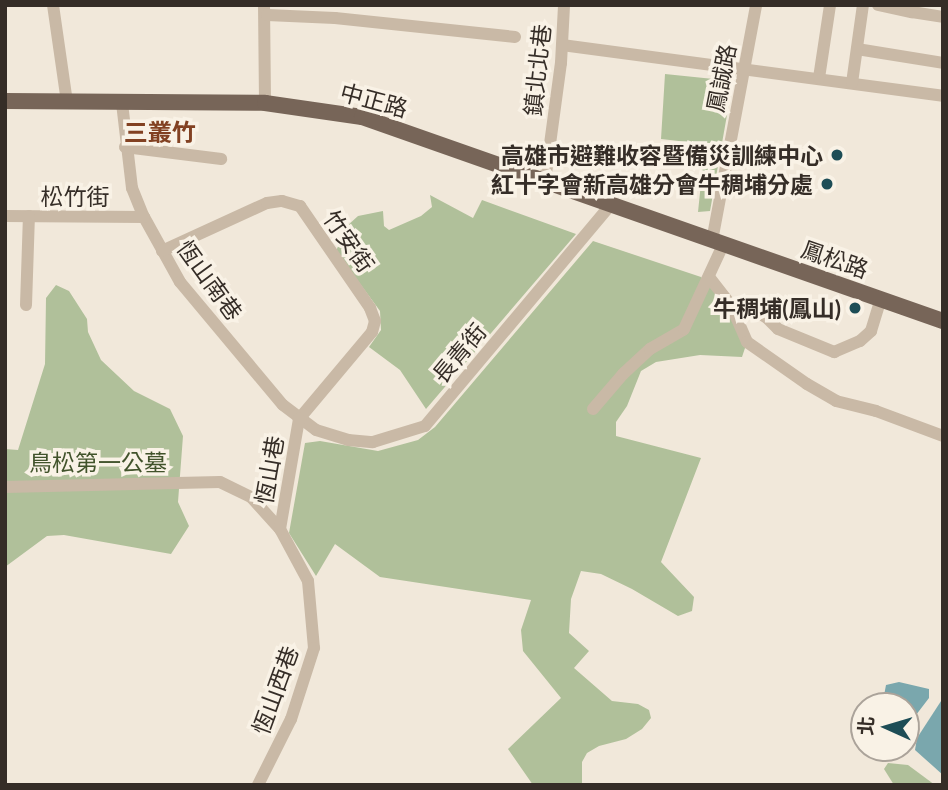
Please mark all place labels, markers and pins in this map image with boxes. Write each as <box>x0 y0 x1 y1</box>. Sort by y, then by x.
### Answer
place label: 高雄市避難收容暨備災訓練中心 <box>501 141 823 169</box>
marker: 高雄市避難收容暨備災訓練中心 <box>829 147 845 163</box>
place label: 紅十字會新高雄分會牛稠埔分處 <box>491 170 813 198</box>
marker: 紅十字會新高雄分會牛稠埔分處 <box>819 176 835 192</box>
place label: 牛稠埔(鳳山) <box>713 294 841 322</box>
marker: 牛稠埔(鳳山) <box>847 300 863 316</box>

